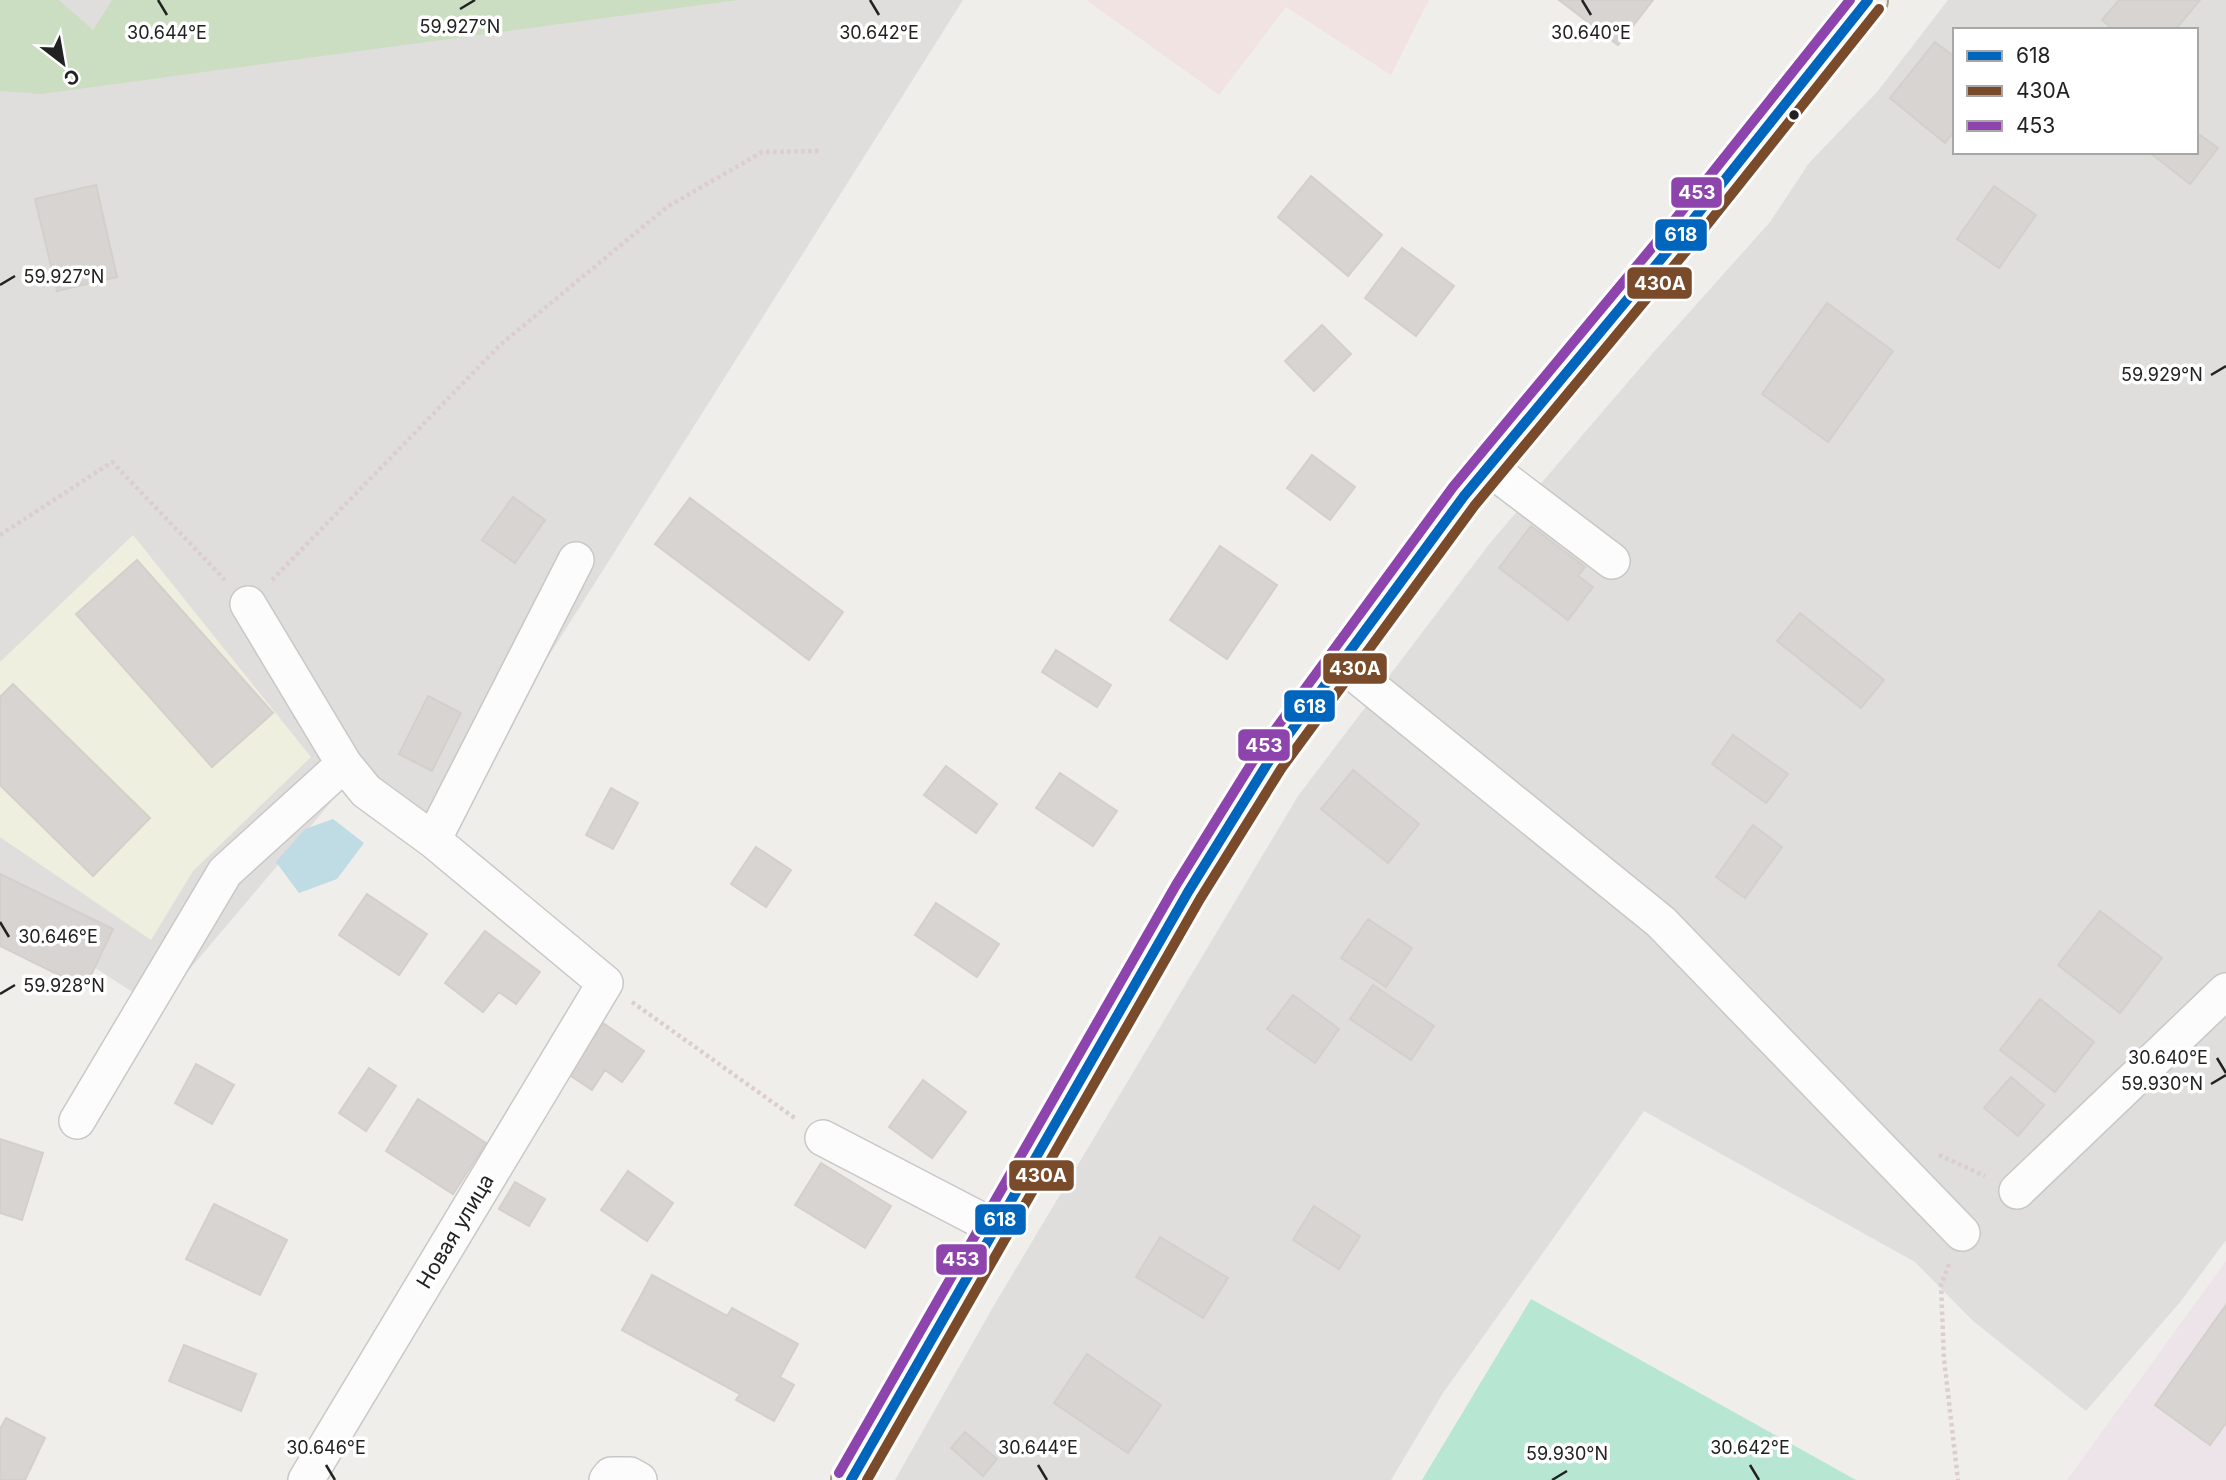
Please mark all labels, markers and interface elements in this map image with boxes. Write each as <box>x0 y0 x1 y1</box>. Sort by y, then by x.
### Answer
text: 59.927°N <box>420 16 500 37</box>
text: 30.644°E <box>127 22 207 43</box>
text: 30.642°E <box>839 22 919 43</box>
text: 30.640°E <box>1551 22 1631 43</box>
north arrow <box>28 28 98 98</box>
legend <box>1953 28 2198 154</box>
text: 618 <box>2016 43 2051 68</box>
text: С <box>60 64 83 91</box>
text: 430А <box>2016 78 2070 103</box>
unlabelled marker <box>1787 108 1801 122</box>
text: 453 <box>2016 113 2055 138</box>
line badge: 453 <box>1670 176 1723 209</box>
text: 453 <box>1678 181 1716 204</box>
line badge: 618 <box>1654 218 1708 252</box>
text: 618 <box>1665 223 1697 246</box>
text: 59.927°N <box>24 266 104 287</box>
line badge: 430А <box>1626 266 1693 300</box>
text: 430А <box>1634 272 1686 295</box>
text: 59.929°N <box>2121 364 2203 385</box>
line badge: 430А <box>1322 652 1388 685</box>
text: 430А <box>1329 657 1381 680</box>
line badge: 618 <box>1283 689 1336 723</box>
text: 618 <box>1294 695 1326 718</box>
line badge: 453 <box>1237 728 1291 762</box>
text: 453 <box>1245 734 1283 757</box>
text: 30.646°E <box>18 926 98 947</box>
text: 59.928°N <box>23 975 105 996</box>
text: 30.640°E <box>2128 1047 2208 1068</box>
text: 59.930°N <box>2121 1073 2203 1094</box>
line badge: 430А <box>1008 1159 1075 1192</box>
text: 430А <box>1015 1164 1067 1187</box>
street label: Новая улица <box>411 1169 499 1293</box>
line badge: 618 <box>974 1203 1027 1236</box>
text: 618 <box>984 1208 1016 1231</box>
line badge: 453 <box>935 1243 988 1276</box>
text: 453 <box>942 1248 980 1271</box>
text: 30.646°E <box>286 1437 366 1458</box>
text: 30.644°E <box>998 1437 1078 1458</box>
text: 30.642°E <box>1710 1437 1790 1458</box>
text: 59.930°N <box>1526 1443 1608 1464</box>

